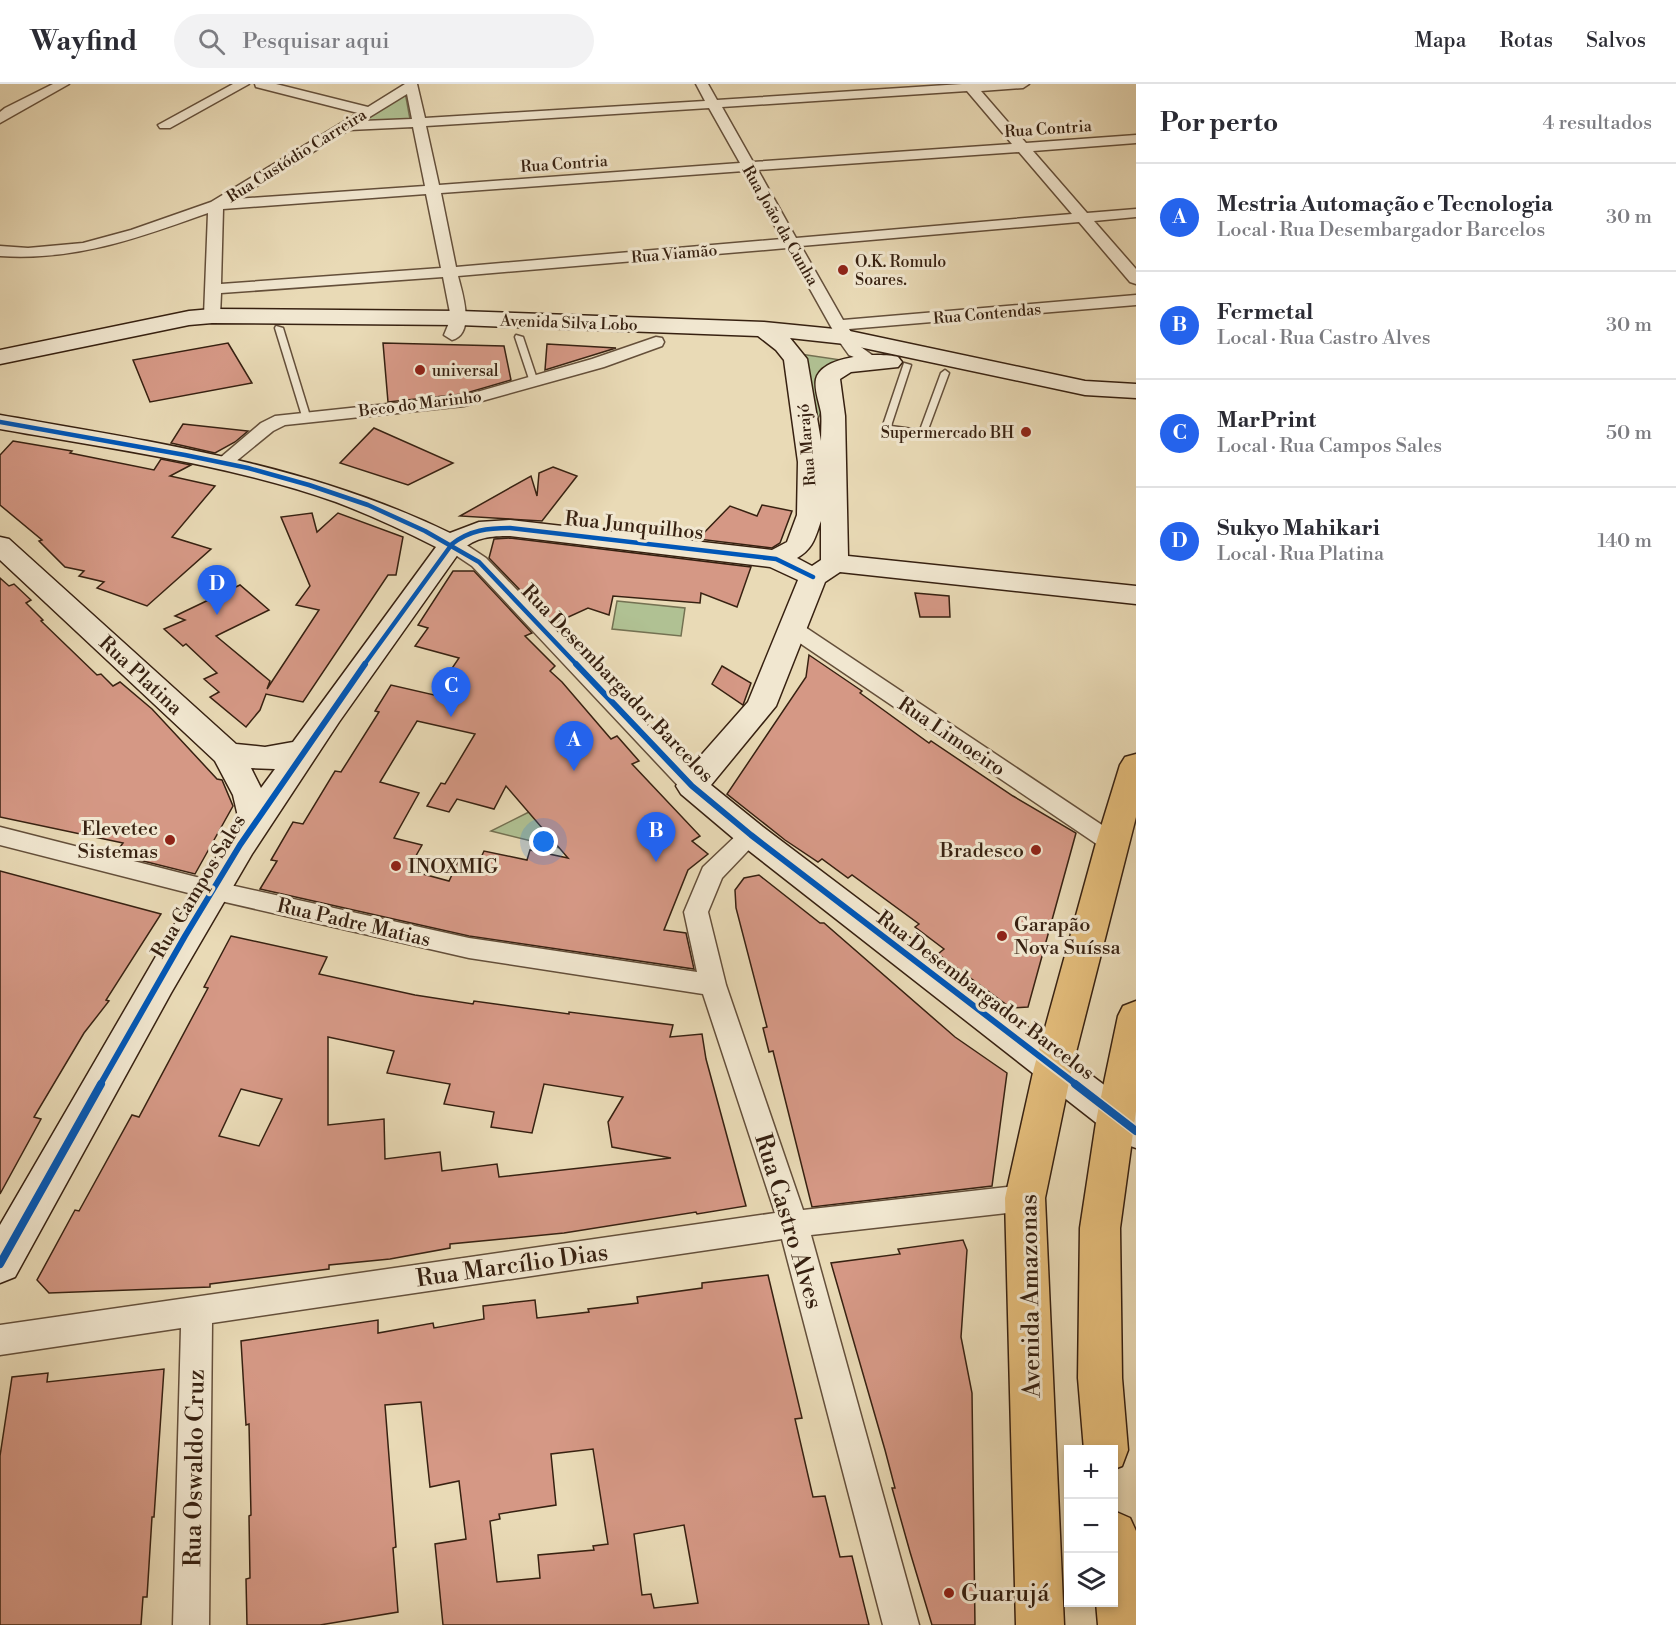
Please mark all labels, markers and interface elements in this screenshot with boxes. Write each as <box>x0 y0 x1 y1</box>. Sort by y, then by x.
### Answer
search box <box>174 14 594 68</box>
text: Wayfind <box>30 24 138 59</box>
icon: search <box>195 25 228 58</box>
text: Pesquisar aqui <box>243 28 390 55</box>
text: Mapa <box>1414 28 1466 54</box>
text: Rotas <box>1499 28 1553 54</box>
text: Salvos <box>1586 28 1646 54</box>
street label: Rua Custódio Carreira <box>223 104 371 207</box>
text: Por perto <box>1160 107 1278 139</box>
text: 4 resultados <box>1542 111 1652 136</box>
street label: Rua Contria <box>1004 116 1093 142</box>
street label: Rua Contria <box>520 151 609 177</box>
street label: Rua João da Cunha <box>738 162 823 290</box>
text: Mestria Automação e Tecnologia <box>1217 191 1553 218</box>
text: A <box>1172 205 1187 230</box>
text: 30 m <box>1606 205 1652 230</box>
text: Local · Rua Desembargador Barcelos <box>1217 218 1545 243</box>
street label: Rua Viamão <box>630 240 718 268</box>
place label: O.K. Romulo Soares. <box>855 252 946 290</box>
marker: O.K. Romulo Soares. <box>836 263 850 277</box>
street label: Rua Contendas <box>932 299 1042 329</box>
text: Fermetal <box>1217 299 1313 326</box>
street label: Avenida Silva Lobo <box>499 311 638 335</box>
text: B <box>1172 313 1187 338</box>
text: 30 m <box>1606 313 1652 338</box>
text: Local · Rua Castro Alves <box>1217 326 1431 351</box>
place label: universal <box>432 361 499 381</box>
marker: universal <box>413 363 427 377</box>
street label: Beco do Marinho <box>356 387 483 422</box>
street label: Rua Marajó <box>793 403 821 487</box>
text: MarPrint <box>1217 407 1316 434</box>
text: C <box>1172 421 1187 446</box>
text: 50 m <box>1606 421 1652 446</box>
place label: Supermercado BH <box>881 423 1014 443</box>
marker: Supermercado BH <box>1019 425 1033 439</box>
text: Local · Rua Campos Sales <box>1217 434 1442 459</box>
street label: Rua Junquilhos <box>563 507 705 546</box>
text: Sukyo Mahikari <box>1217 515 1380 542</box>
text: D <box>1172 529 1187 554</box>
text: 140 m <box>1597 529 1652 554</box>
text: Local · Rua Platina <box>1217 542 1384 567</box>
pin: D <box>198 566 236 615</box>
street label: Rua Desembargador Barcelos <box>516 580 718 788</box>
street label: Rua Platina <box>93 631 188 722</box>
pin: C <box>432 668 470 717</box>
street label: Rua Limoeiro <box>893 692 1010 782</box>
pin: A <box>554 722 594 771</box>
street label: Rua Campos Sales <box>147 811 252 963</box>
pin: B <box>636 812 676 862</box>
place label: Elevetec Sistemas <box>78 817 158 865</box>
your location <box>529 827 558 856</box>
marker: Elevetec Sistemas <box>163 833 177 847</box>
place label: Bradesco <box>939 839 1024 864</box>
marker: Bradesco <box>1029 843 1043 857</box>
place label: INOXMIG <box>408 855 499 880</box>
marker: INOXMIG <box>389 859 403 873</box>
street label: Rua Padre Matias <box>275 894 433 953</box>
street label: Rua Desembargador Barcelos <box>871 906 1099 1086</box>
place label: Garapão Nova Suíssa <box>1014 913 1122 961</box>
marker: Garapão Nova Suíssa <box>995 929 1009 943</box>
street label: Rua Castro Alves <box>747 1130 829 1313</box>
street label: Avenida Amazonas <box>1014 1194 1048 1399</box>
street label: Rua Marcílio Dias <box>414 1238 610 1294</box>
street label: Rua Oswaldo Cruz <box>178 1369 212 1567</box>
map controls <box>1064 1445 1118 1607</box>
button: + <box>1064 1445 1118 1499</box>
button: − <box>1064 1499 1118 1553</box>
button: layers <box>1064 1553 1118 1607</box>
place label: Guarujá <box>961 1579 1050 1609</box>
marker: Guarujá <box>942 1586 956 1600</box>

